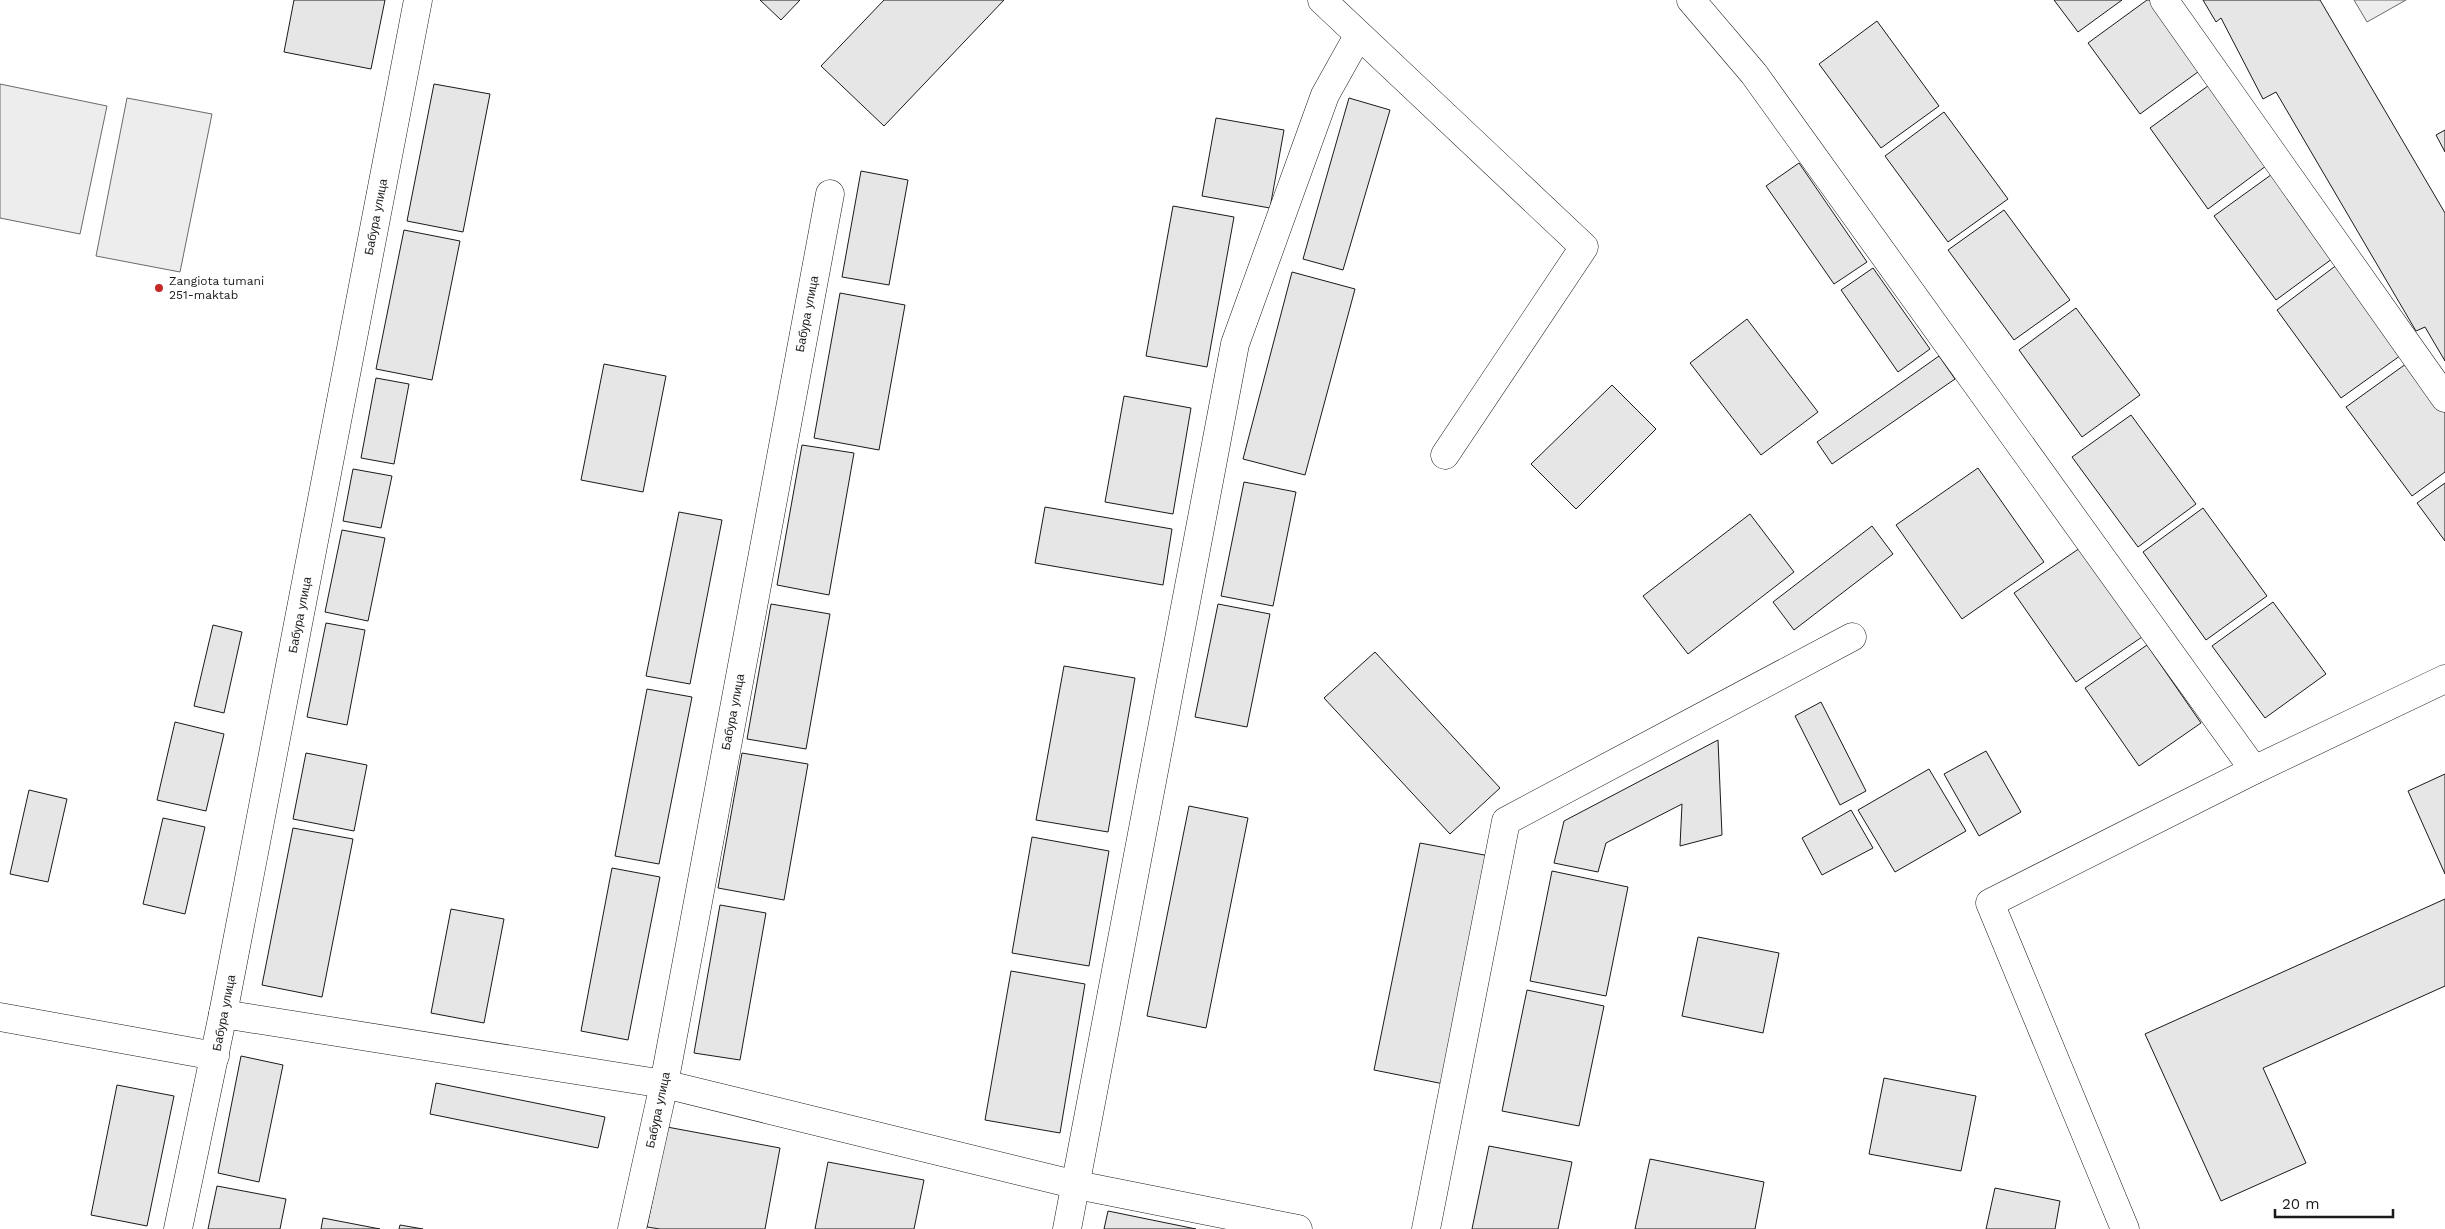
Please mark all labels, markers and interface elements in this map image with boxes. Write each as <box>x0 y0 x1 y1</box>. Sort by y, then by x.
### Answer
street label: Бабура улица <box>362 177 390 256</box>
place label: Zangiota tumani 251-maktab <box>169 274 264 302</box>
street label: Бабура улица <box>793 274 821 353</box>
marker: Zangiota tumani 251-maktab <box>153 282 165 294</box>
street label: Бабура улица <box>286 575 314 654</box>
street label: Бабура улица <box>719 672 747 751</box>
street label: Бабура улица <box>210 973 238 1052</box>
street label: Бабура улица <box>643 1070 673 1149</box>
scale bar <box>2275 1186 2392 1218</box>
text: 20 m <box>2282 1195 2320 1213</box>

